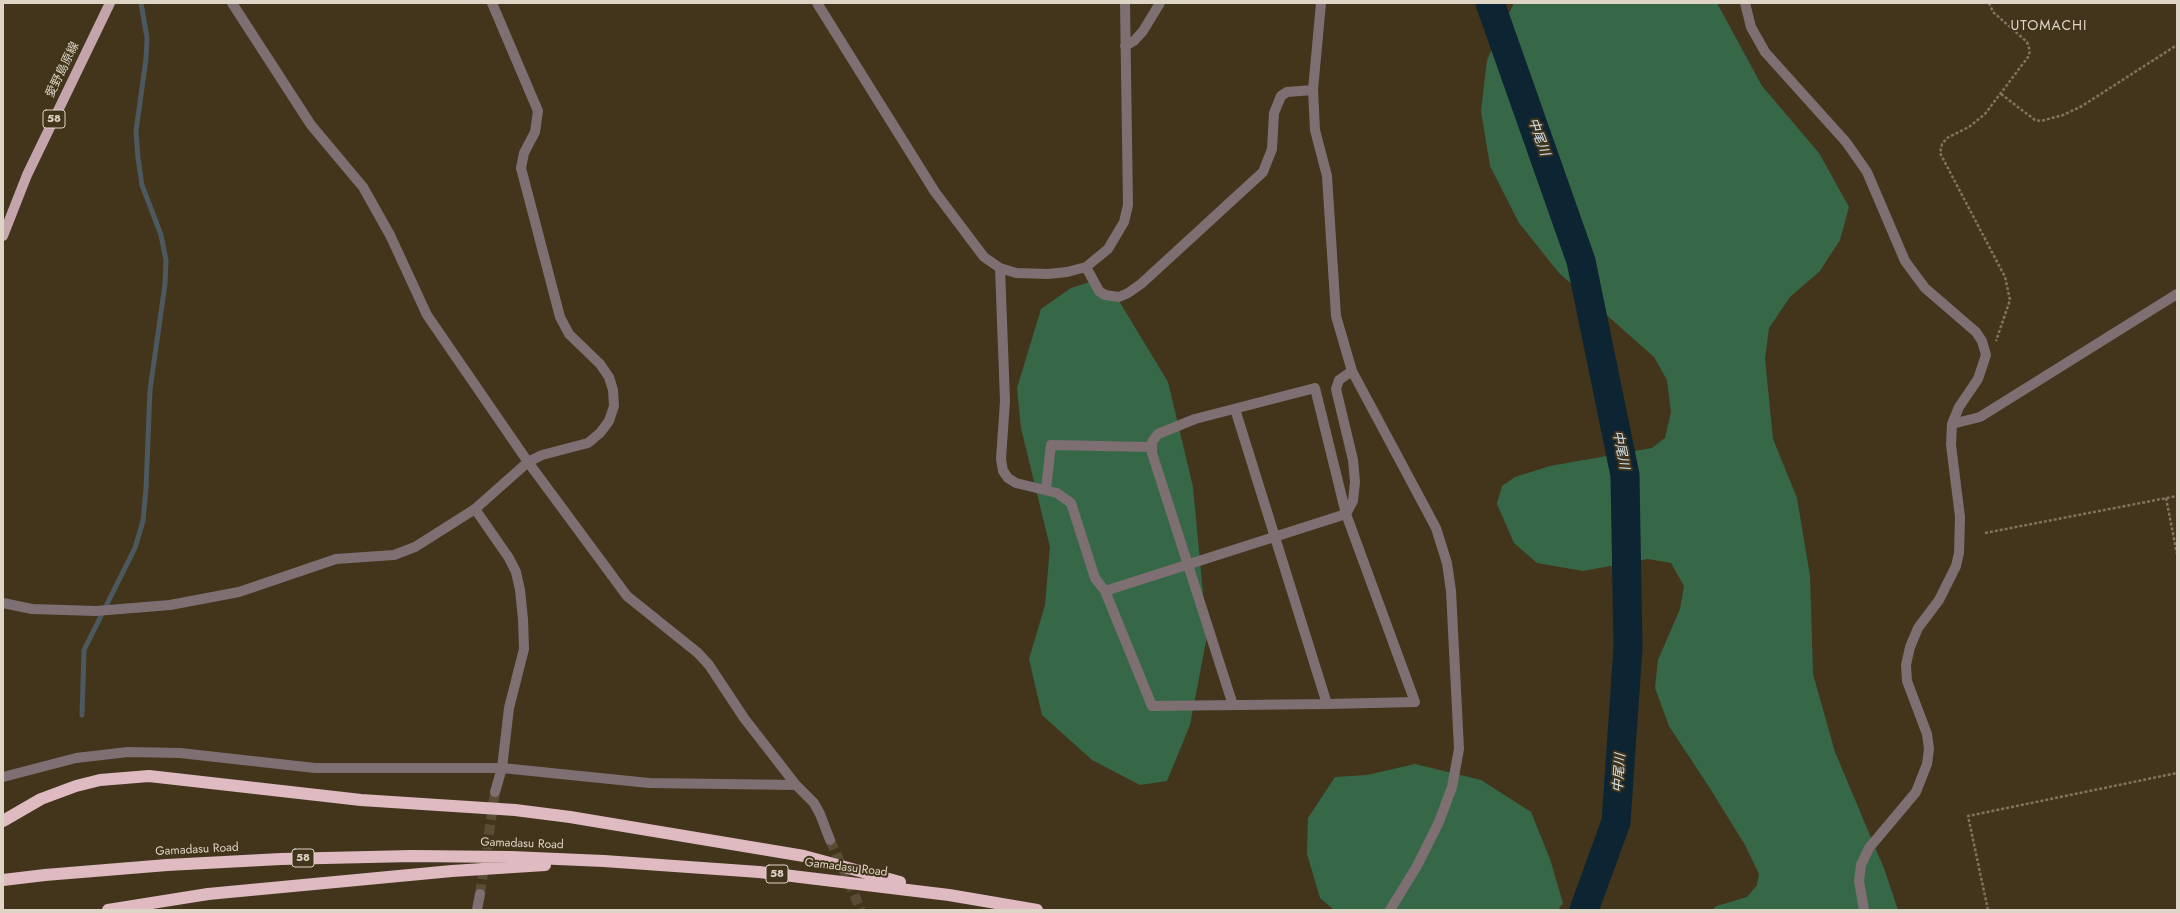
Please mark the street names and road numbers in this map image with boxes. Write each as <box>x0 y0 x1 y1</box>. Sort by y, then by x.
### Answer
street label: 愛野島原線 <box>43 40 83 100</box>
road number: 58 <box>43 110 65 128</box>
street label: Gamadasu Road <box>480 835 564 853</box>
street label: Gamadasu Road <box>155 841 239 859</box>
road number: 58 <box>292 849 314 867</box>
street label: Gamadasu Road <box>804 856 888 880</box>
road number: 58 <box>766 865 788 883</box>

